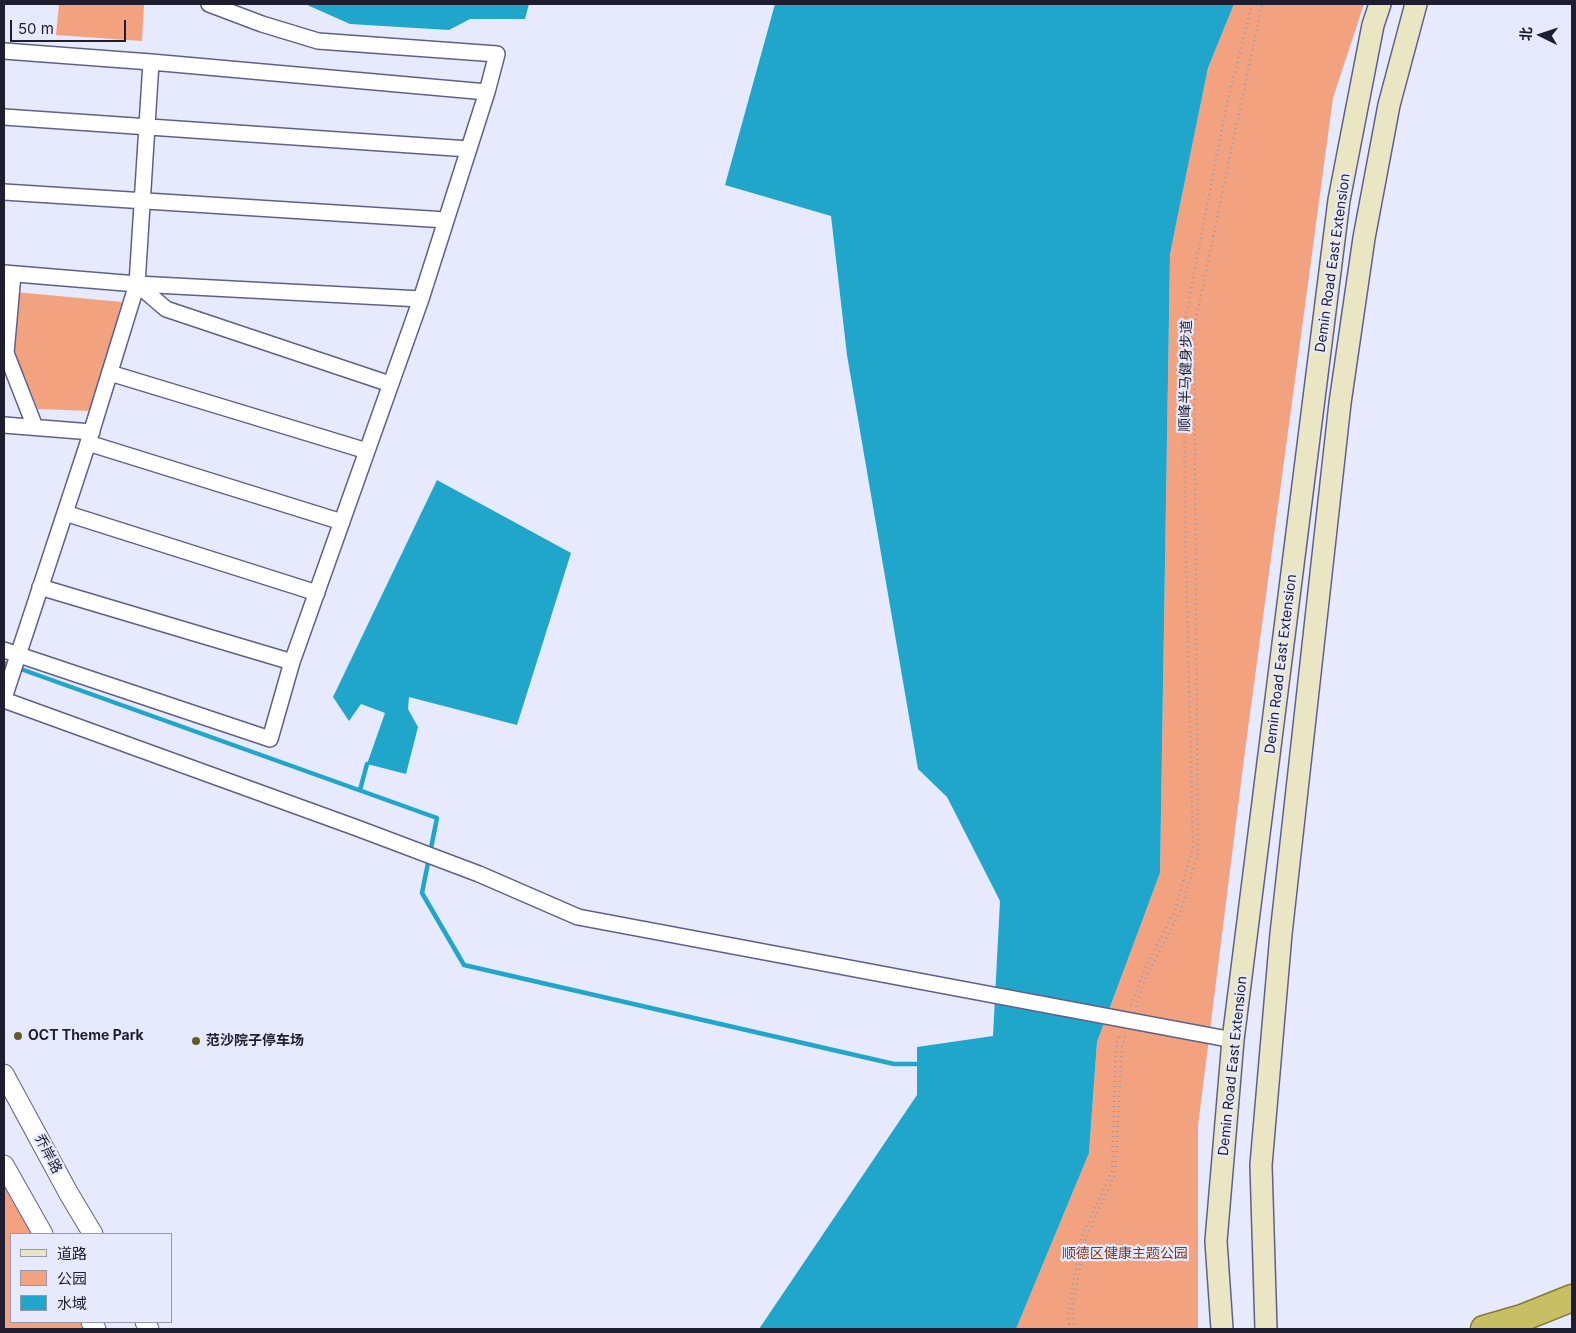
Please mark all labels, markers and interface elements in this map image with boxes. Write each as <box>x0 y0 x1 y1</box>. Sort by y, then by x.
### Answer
scale bar <box>12 10 129 42</box>
north arrow <box>1516 10 1566 60</box>
text: 50 m <box>18 19 54 38</box>
text: 北 <box>1517 26 1535 41</box>
street label: Demin Road East Extension <box>1312 172 1354 354</box>
street label: 顺峰半马健身步道 <box>1177 320 1195 432</box>
street label: Demin Road East Extension <box>1262 573 1300 755</box>
street label: Demin Road East Extension <box>1215 975 1251 1157</box>
place label: OCT Theme Park <box>28 1028 144 1044</box>
marker: OCT Theme Park <box>12 1030 24 1042</box>
place label: 范沙院子停车场 <box>206 1033 304 1049</box>
marker: 范沙院子停车场 <box>190 1035 202 1047</box>
street label: 乔岸路 <box>31 1132 65 1176</box>
legend <box>10 1233 172 1323</box>
text: 道路 <box>57 1244 87 1263</box>
park label: 顺德区健康主题公园 <box>1062 1246 1188 1262</box>
text: 公园 <box>57 1269 87 1288</box>
text: 水域 <box>57 1294 87 1313</box>

